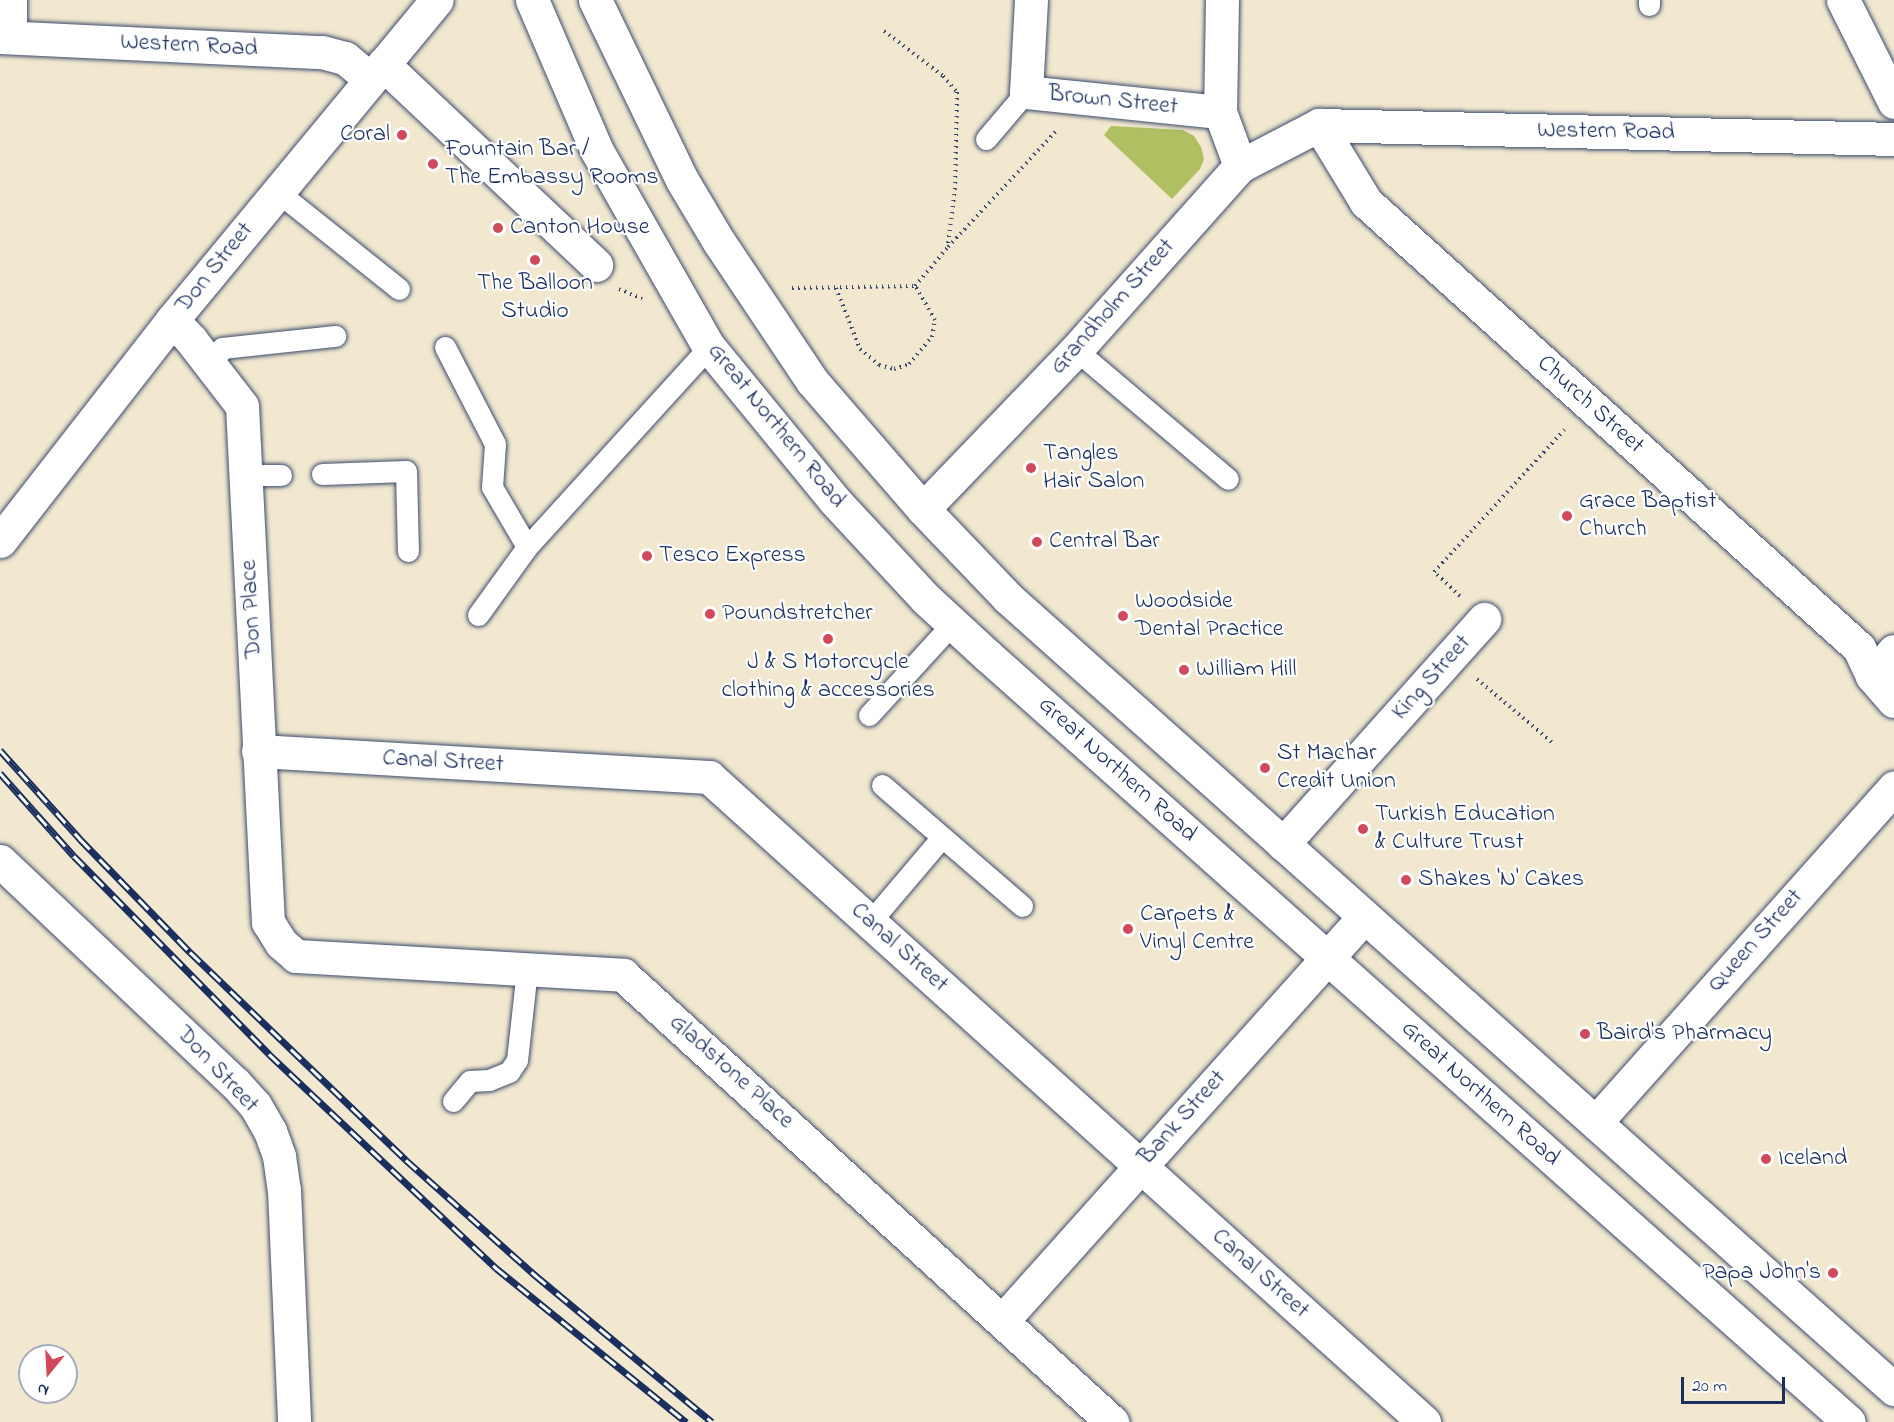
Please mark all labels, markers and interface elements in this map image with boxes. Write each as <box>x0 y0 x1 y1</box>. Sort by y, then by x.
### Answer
street label: Western Road <box>119 28 259 64</box>
street label: Brown Street <box>1047 80 1179 122</box>
street label: Western Road <box>1537 116 1675 148</box>
place label: Coral <box>340 121 390 149</box>
marker: Coral <box>395 128 409 142</box>
place label: Fountain Bar / The Embassy Rooms <box>445 136 659 192</box>
marker: Fountain Bar / The Embassy Rooms <box>426 157 440 171</box>
place label: Canton House <box>510 214 649 242</box>
street label: Don Street <box>170 217 260 319</box>
marker: Canton House <box>491 221 505 235</box>
street label: Grandholm Street <box>1044 233 1182 381</box>
marker: The Balloon Studio <box>528 253 542 267</box>
place label: The Balloon Studio <box>477 270 593 326</box>
street label: Great Northern Road <box>701 338 851 514</box>
street label: Church Street <box>1530 349 1650 461</box>
place label: Tangles Hair Salon <box>1043 440 1144 496</box>
marker: Tangles Hair Salon <box>1024 461 1038 475</box>
place label: Grace Baptist Church <box>1579 488 1717 544</box>
marker: Grace Baptist Church <box>1560 509 1574 523</box>
place label: Central Bar <box>1049 528 1160 556</box>
marker: Central Bar <box>1030 535 1044 549</box>
place label: Tesco Express <box>659 542 806 570</box>
marker: Tesco Express <box>640 549 654 563</box>
street label: Don Place <box>235 559 269 659</box>
place label: Woodside Dental Practice <box>1135 588 1284 644</box>
place label: Poundstretcher <box>722 600 873 628</box>
marker: Poundstretcher <box>703 607 717 621</box>
marker: Woodside Dental Practice <box>1116 609 1130 623</box>
street label: King Street <box>1386 629 1478 727</box>
marker: J & S Motorcycle clothing & accessories <box>821 632 835 646</box>
place label: J & S Motorcycle clothing & accessories <box>721 649 935 705</box>
place label: William Hill <box>1196 656 1296 684</box>
marker: William Hill <box>1177 663 1191 677</box>
street label: Great Northern Road <box>1032 691 1202 849</box>
place label: St Machar Credit Union <box>1277 740 1396 796</box>
street label: Canal Street <box>382 744 504 780</box>
marker: St Machar Credit Union <box>1258 761 1272 775</box>
place label: Turkish Education & Culture Trust <box>1375 801 1555 857</box>
marker: Turkish Education & Culture Trust <box>1356 822 1370 836</box>
place label: Shakes 'N' Cakes <box>1418 866 1584 894</box>
marker: Shakes 'N' Cakes <box>1399 873 1413 887</box>
street label: Queen Street <box>1702 883 1810 999</box>
street label: Canal Street <box>844 897 954 999</box>
place label: Carpets & Vinyl Centre <box>1140 901 1254 957</box>
marker: Carpets & Vinyl Centre <box>1121 922 1135 936</box>
street label: Gladstone Place <box>663 1009 799 1135</box>
street label: Great Northern Road <box>1395 1015 1565 1173</box>
place label: Baird's Pharmacy <box>1597 1020 1772 1048</box>
street label: Don Street <box>170 1021 264 1119</box>
marker: Baird's Pharmacy <box>1578 1027 1592 1041</box>
street label: Bank Street <box>1133 1065 1233 1171</box>
place label: Iceland <box>1778 1145 1847 1173</box>
marker: Iceland <box>1759 1152 1773 1166</box>
street label: Canal Street <box>1205 1223 1315 1325</box>
place label: Papa John's <box>1702 1259 1821 1287</box>
marker: Papa John's <box>1826 1266 1840 1280</box>
north arrow <box>18 1344 78 1404</box>
scale bar <box>1684 1365 1788 1403</box>
text: 20 m <box>1692 1374 1727 1400</box>
text: N <box>34 1376 52 1402</box>

